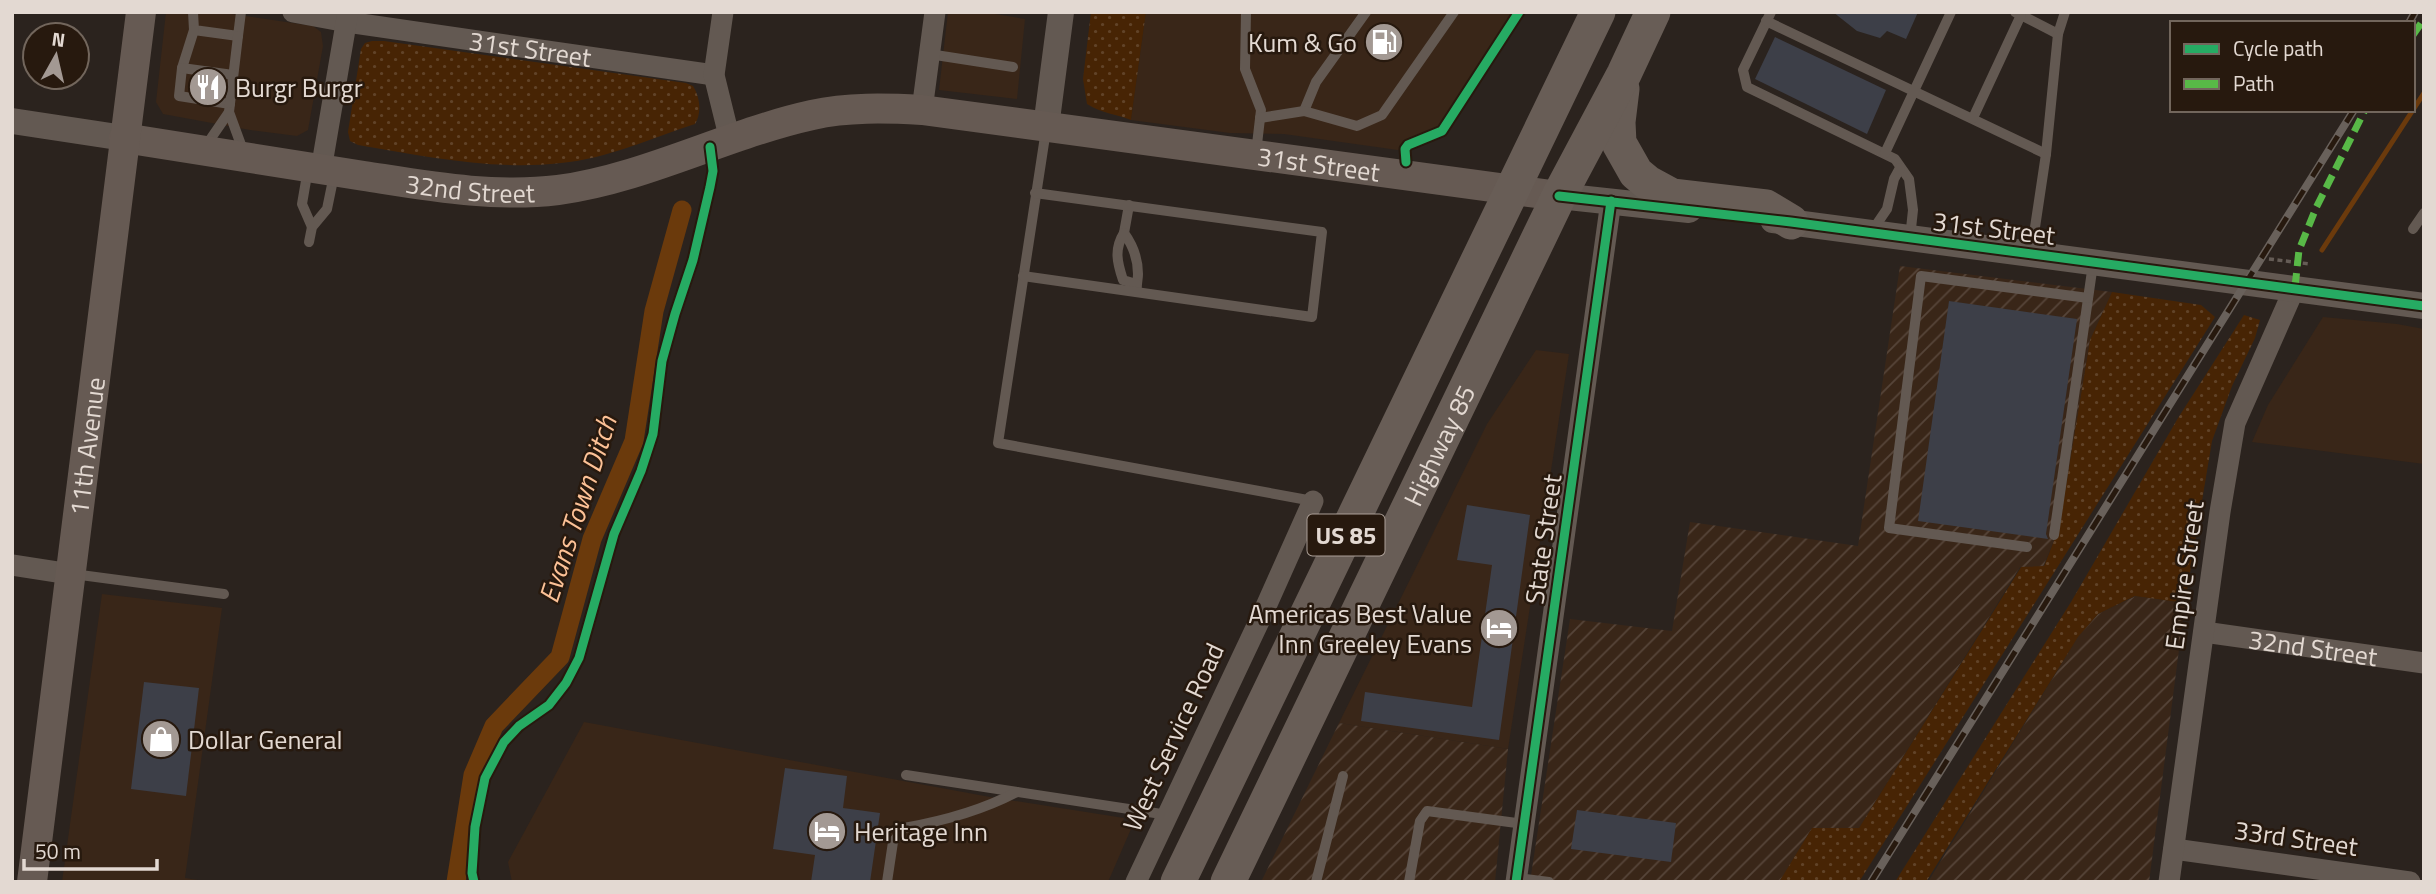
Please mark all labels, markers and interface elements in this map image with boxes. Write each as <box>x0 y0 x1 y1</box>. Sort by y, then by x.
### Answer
street label: 31st Street <box>466 20 594 77</box>
north arrow <box>21 21 91 91</box>
fuel station icon: Kum & Go <box>1363 21 1405 63</box>
legend <box>2170 21 2415 112</box>
text: N <box>50 23 67 54</box>
place label: Kum & Go <box>1248 23 1357 62</box>
text: Cycle path <box>2233 32 2324 64</box>
restaurant icon: Burgr Burgr <box>187 66 229 108</box>
text: Path <box>2233 67 2275 99</box>
place label: Burgr Burgr <box>235 68 363 107</box>
street label: 31st Street <box>1255 136 1382 191</box>
street label: 32nd Street <box>403 163 536 212</box>
street label: 31st Street <box>1931 201 2057 255</box>
street label: 11th Avenue <box>59 375 115 518</box>
street label: Highway 85 <box>1393 378 1485 512</box>
water label: Evans Town Ditch <box>526 409 628 608</box>
street label: State Street <box>1515 471 1571 607</box>
street label: Empire Street <box>2154 498 2214 652</box>
road number: US 85 <box>1308 514 1384 556</box>
place label: Americas Best Value Inn Greeley Evans <box>1248 594 1472 663</box>
hotel icon: Americas Best Value Inn Greeley Evans <box>1478 607 1520 649</box>
street label: 32nd Street <box>2246 619 2380 676</box>
street label: West Service Road <box>1112 637 1234 837</box>
shop icon: Dollar General <box>140 718 182 760</box>
place label: Dollar General <box>188 720 343 759</box>
hotel icon: Heritage Inn <box>806 810 848 852</box>
street label: 33rd Street <box>2232 810 2360 866</box>
place label: Heritage Inn <box>854 812 988 851</box>
scale bar <box>24 828 158 872</box>
text: 50 m <box>35 835 81 867</box>

